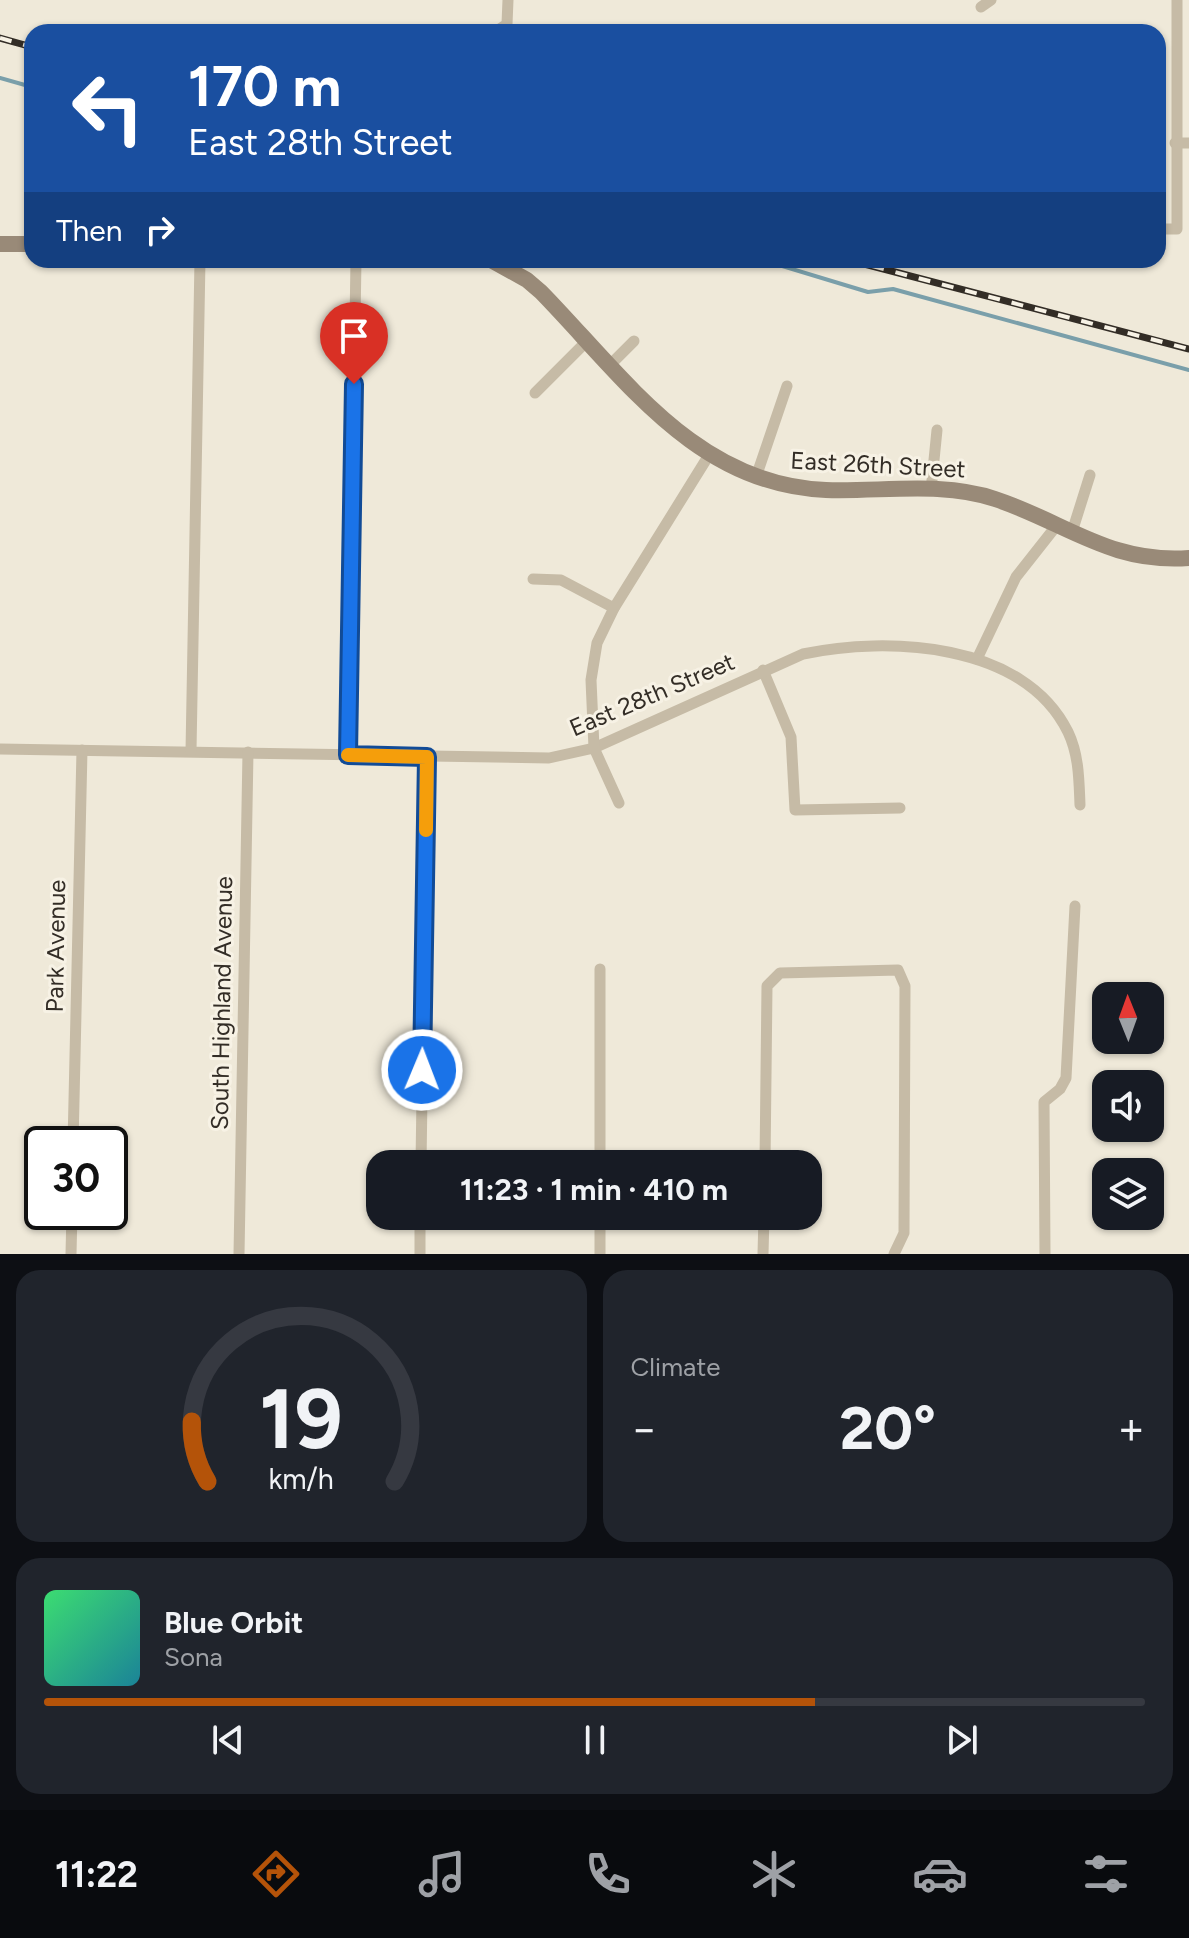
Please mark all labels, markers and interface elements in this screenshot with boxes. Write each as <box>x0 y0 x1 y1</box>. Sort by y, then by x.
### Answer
text: 170 m <box>188 53 341 120</box>
icon: left <box>56 56 160 160</box>
text: East 28th Street <box>188 121 453 164</box>
icon: right <box>138 208 182 252</box>
text: Then <box>56 212 122 249</box>
pin <box>320 302 388 384</box>
icon: arrive <box>332 314 376 358</box>
street label: East 26th Street <box>790 445 966 484</box>
street label: East 28th Street <box>565 647 739 742</box>
street label: South Highland Avenue <box>205 876 238 1130</box>
street label: Park Avenue <box>40 879 71 1013</box>
north arrow <box>1092 982 1164 1054</box>
map controls <box>1092 982 1164 1230</box>
position arrow <box>380 1028 464 1112</box>
button: sound <box>1092 1070 1164 1142</box>
speed limit sign: 30 <box>24 1126 128 1230</box>
button: layers <box>1092 1158 1164 1230</box>
text: 11:23 · 1 min · 410 m <box>460 1171 728 1208</box>
text: Climate <box>631 1351 720 1383</box>
text: 19 <box>260 1369 343 1469</box>
text: 20° <box>840 1392 936 1464</box>
text: − <box>631 1402 658 1455</box>
text: + <box>1118 1402 1145 1455</box>
text: km/h <box>269 1462 334 1496</box>
text: Blue Orbit <box>164 1604 303 1641</box>
text: Sona <box>164 1641 223 1673</box>
icon: previous <box>206 1718 250 1762</box>
icon: pause <box>573 1718 617 1762</box>
icon: next <box>940 1718 984 1762</box>
icon: directions <box>248 1846 304 1902</box>
icon: music <box>414 1846 470 1902</box>
icon: phone <box>580 1846 636 1902</box>
icon: climate <box>746 1846 802 1902</box>
icon: car <box>912 1846 968 1902</box>
icon: filters <box>1078 1846 1134 1902</box>
text: 11:22 <box>55 1853 138 1896</box>

